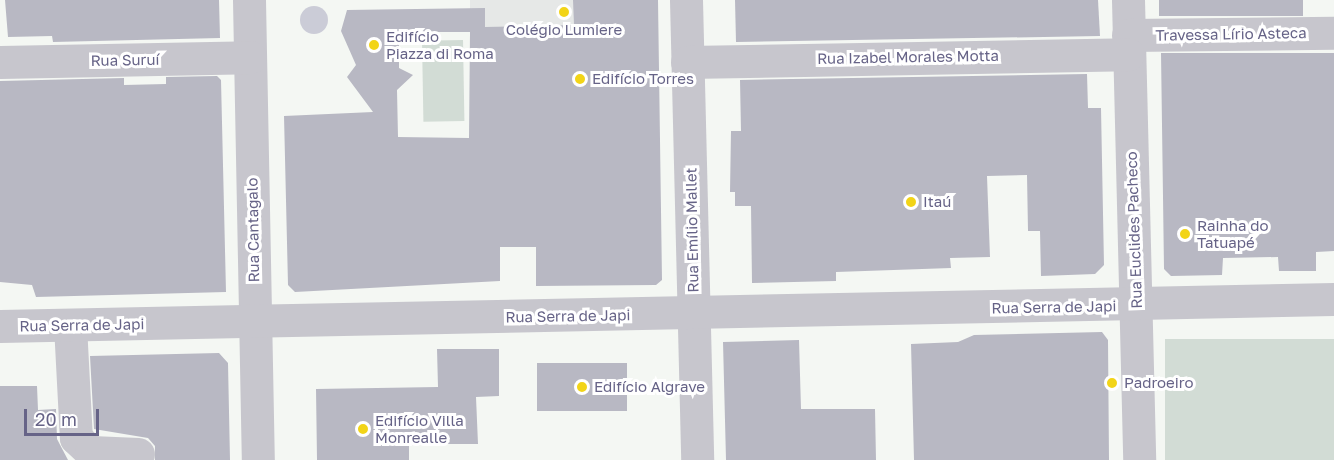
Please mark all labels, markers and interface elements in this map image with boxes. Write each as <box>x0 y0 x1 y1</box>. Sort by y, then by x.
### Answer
marker: Colégio Lumiere <box>557 5 571 19</box>
place label: Colégio Lumiere <box>506 21 622 39</box>
street label: Travessa Lírio Asteca <box>1155 24 1307 44</box>
place label: Edifício Piazza di Roma <box>386 27 494 62</box>
marker: Edifício Piazza di Roma <box>367 38 381 52</box>
street label: Rua Izabel Morales Motta <box>817 46 999 68</box>
street label: Rua Suruí <box>90 50 160 70</box>
place label: Edifício Torres <box>592 70 694 88</box>
marker: Edifício Torres <box>573 72 587 86</box>
street label: Rua Euclides Pacheco <box>1122 151 1146 309</box>
street label: Rua Emílio Mallet <box>682 167 702 293</box>
street label: Rua Cantagalo <box>243 177 263 283</box>
place label: Itaú <box>923 193 951 211</box>
marker: Itaú <box>904 195 918 209</box>
place label: Rainha do Tatuapé <box>1197 216 1268 251</box>
marker: Rainha do Tatuapé <box>1178 227 1192 241</box>
street label: Rua Serra de Japi <box>991 297 1117 317</box>
street label: Rua Serra de Japi <box>505 306 631 326</box>
street label: Rua Serra de Japi <box>19 315 145 335</box>
place label: Padroeiro <box>1124 374 1193 392</box>
marker: Padroeiro <box>1105 376 1119 390</box>
place label: Edifício Algrave <box>594 378 705 396</box>
marker: Edifício Algrave <box>575 380 589 394</box>
scale bar <box>27 397 102 435</box>
text: 20 m <box>35 408 77 430</box>
place label: Edifício Villa Monrealle <box>375 411 464 446</box>
marker: Edifício Villa Monrealle <box>356 422 370 436</box>

